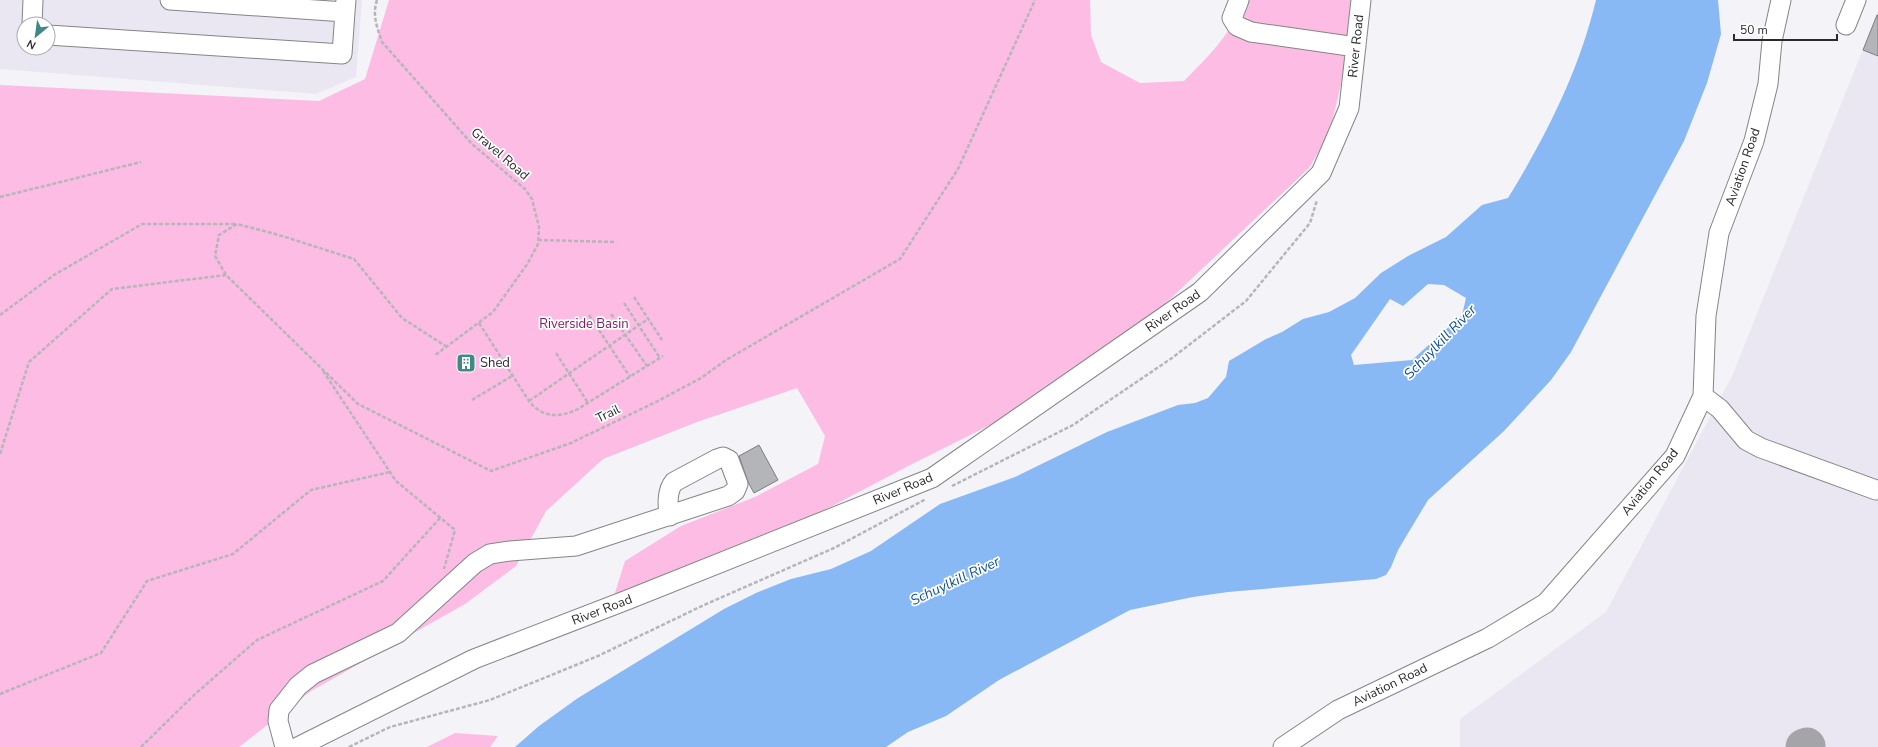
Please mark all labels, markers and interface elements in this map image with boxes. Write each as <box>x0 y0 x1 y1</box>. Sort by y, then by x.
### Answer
street label: River Road <box>1344 13 1368 79</box>
north arrow <box>16 16 56 56</box>
scale bar <box>1734 16 1837 42</box>
text: 50 m <box>1740 22 1768 38</box>
text: N <box>24 36 39 53</box>
street label: Gravel Road <box>467 124 533 184</box>
street label: Aviation Road <box>1721 126 1765 208</box>
street label: River Road <box>1142 285 1204 337</box>
water label: Schuylkill River <box>1400 300 1481 383</box>
park label: Riverside Basin <box>539 315 629 333</box>
building icon: Shed <box>455 352 477 374</box>
place label: Shed <box>480 354 510 372</box>
street label: Trail <box>593 400 623 428</box>
street label: Aviation Road <box>1617 445 1683 519</box>
street label: River Road <box>870 468 936 510</box>
water label: Schuylkill River <box>907 552 1004 610</box>
street label: River Road <box>569 590 635 630</box>
street label: Aviation Road <box>1349 659 1431 711</box>

